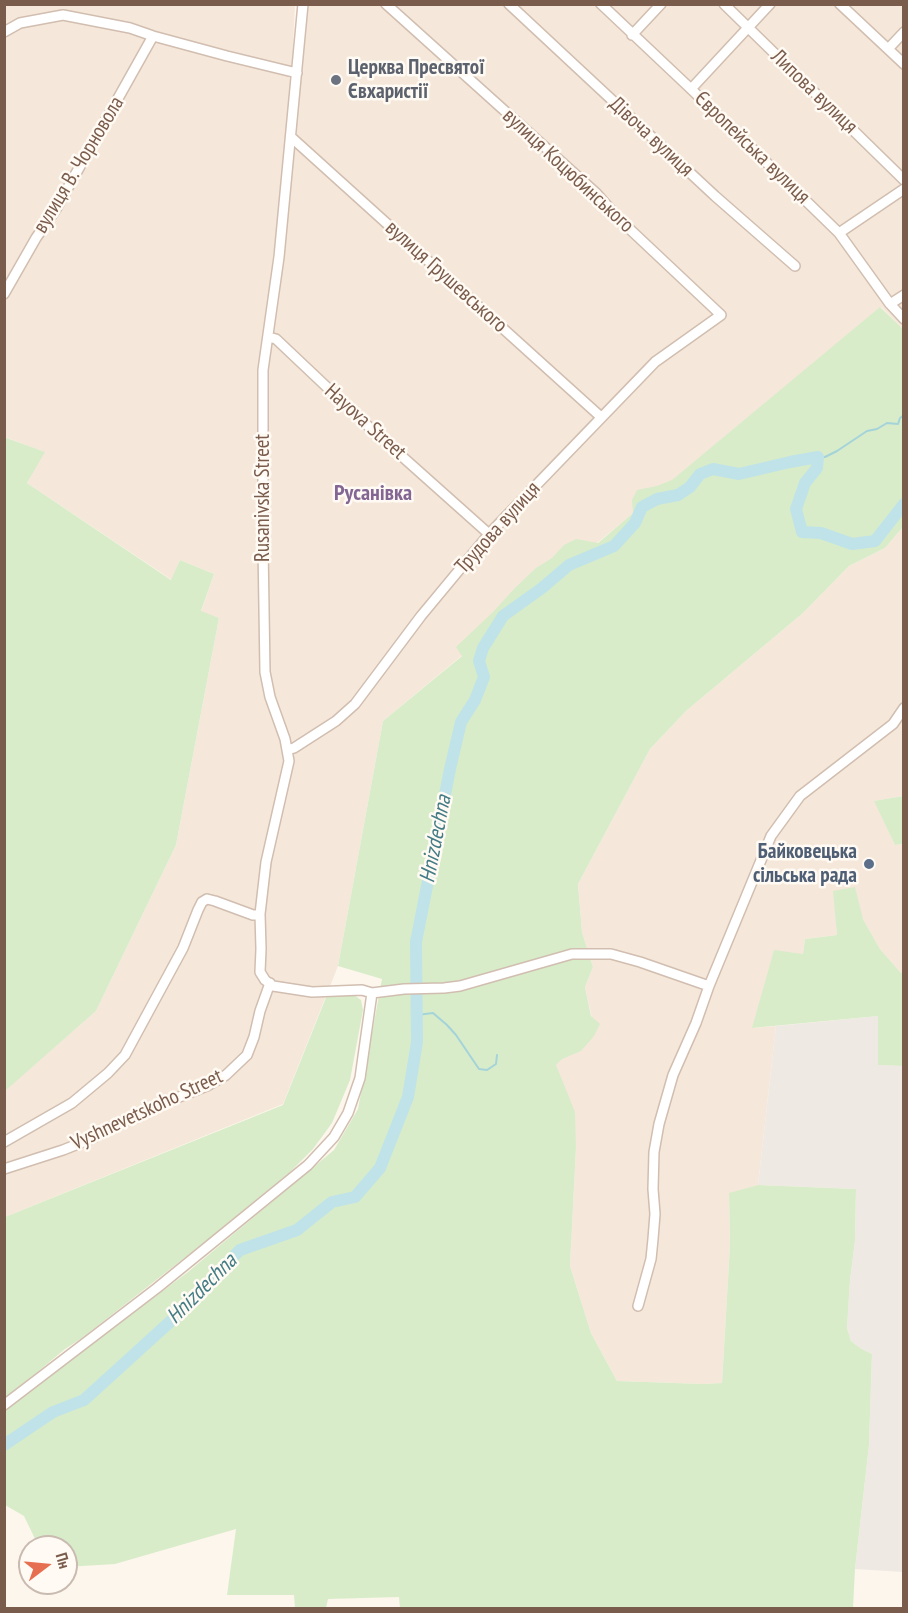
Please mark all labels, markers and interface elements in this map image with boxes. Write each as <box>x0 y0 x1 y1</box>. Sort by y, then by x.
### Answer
street label: Липова вулиця <box>766 45 862 139</box>
place label: Церква Пресвятої Євхаристії <box>348 55 485 105</box>
marker: Церква Пресвятої Євхаристії <box>329 73 343 87</box>
street label: Європейська вулиця <box>689 86 815 210</box>
street label: вулиця В. Чорновола <box>28 92 130 238</box>
street label: Дівоча вулиця <box>604 92 698 182</box>
street label: вулиця Коцюбинського <box>497 104 639 238</box>
street label: вулиця Грушевського <box>380 216 512 338</box>
street label: Hayova Street <box>319 379 411 465</box>
street label: Rusanivska Street <box>250 434 276 562</box>
street label: Трудова вулиця <box>450 477 546 579</box>
district label: Русанівка <box>334 481 412 507</box>
water label: Hnizdechna <box>415 793 457 885</box>
place label: Байковецька сільська рада <box>753 839 857 889</box>
marker: Байковецька сільська рада <box>862 857 876 871</box>
street label: Vyshnevetskoho Street <box>67 1064 227 1156</box>
water label: Hnizdechna <box>161 1248 243 1330</box>
north arrow <box>18 1535 78 1595</box>
text: Пн <box>52 1550 75 1571</box>

